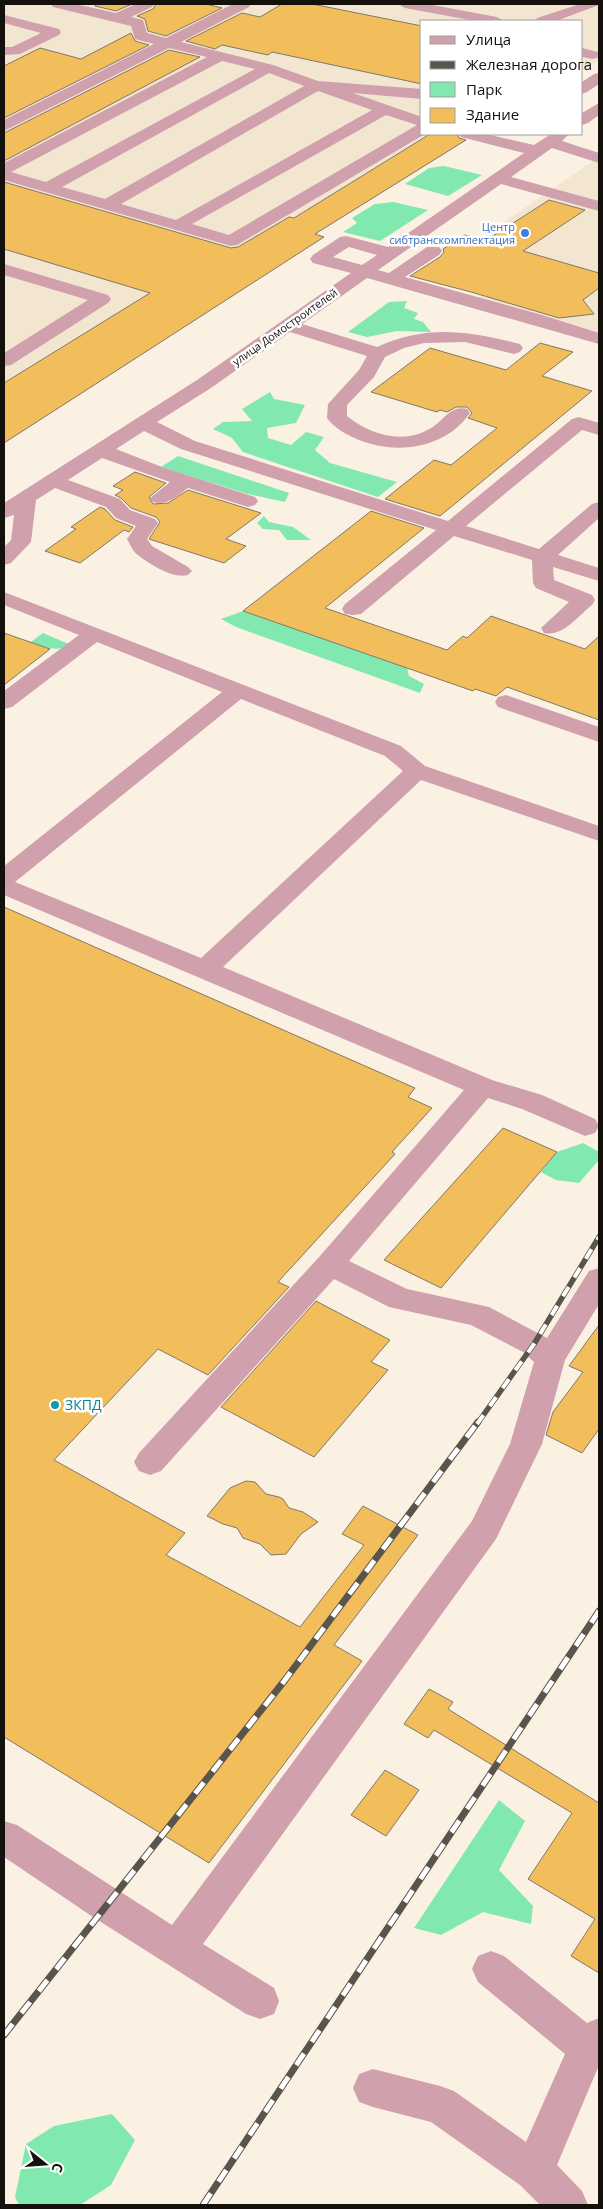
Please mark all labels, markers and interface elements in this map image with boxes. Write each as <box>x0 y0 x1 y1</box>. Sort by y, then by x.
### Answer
legend <box>420 20 583 135</box>
text: Улица <box>466 29 511 49</box>
text: Железная дорога <box>466 54 592 74</box>
text: Парк <box>466 79 502 99</box>
text: Здание <box>466 104 519 124</box>
place label: Центр сибтранскомплектация <box>389 219 515 247</box>
marker: Центр сибтранскомплектация <box>519 227 531 239</box>
street label: улица Домостроителей <box>229 285 340 369</box>
place label: ЗКПД <box>65 1395 102 1414</box>
marker: ЗКПД <box>49 1399 61 1411</box>
north arrow <box>20 2139 70 2189</box>
text: С <box>47 2161 68 2175</box>

